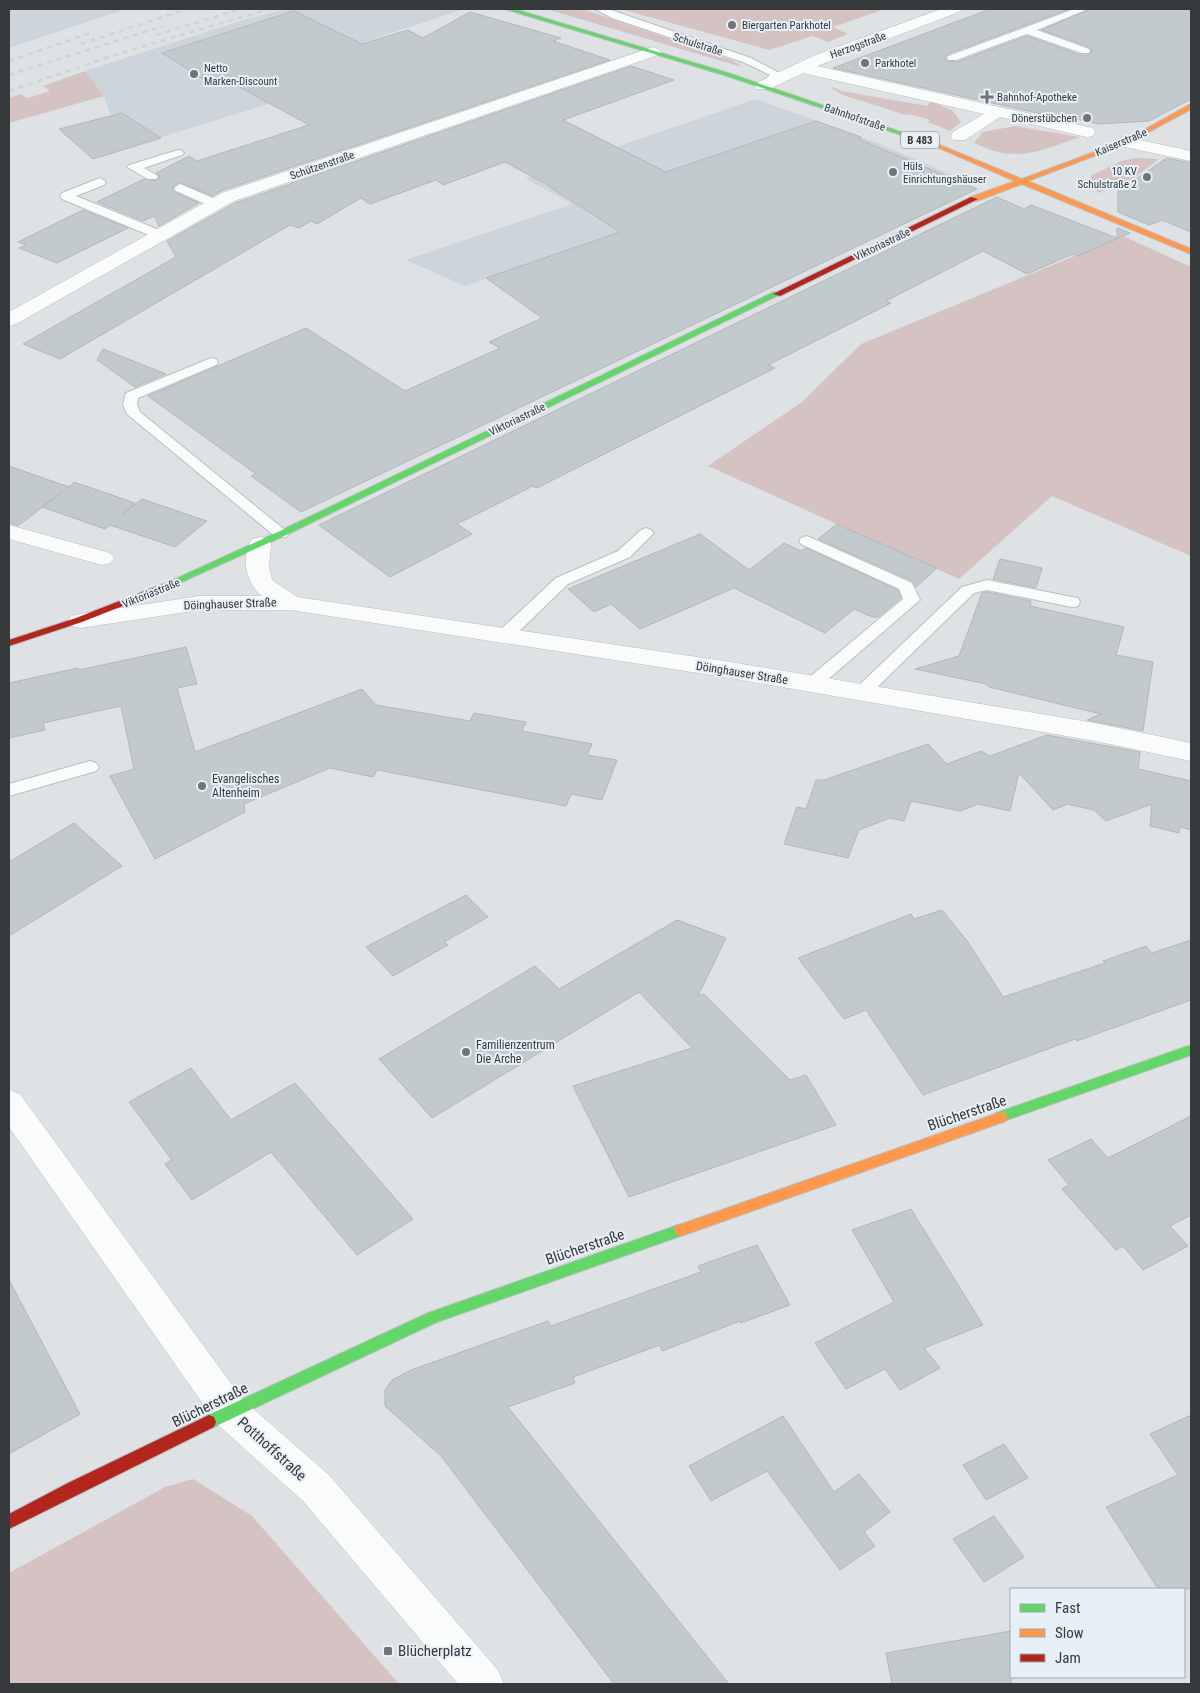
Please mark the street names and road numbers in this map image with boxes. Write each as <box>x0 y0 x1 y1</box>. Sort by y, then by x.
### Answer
street label: Herzogstraße <box>828 29 888 62</box>
street label: Schulstraße <box>671 30 724 59</box>
street label: Bahnhofstraße <box>823 101 887 134</box>
street label: Kaiserstraße <box>1093 126 1149 159</box>
road number: B 483 <box>901 132 939 148</box>
street label: Schützenstraße <box>288 148 356 183</box>
street label: Viktoriastraße <box>852 225 913 264</box>
street label: Viktoriastraße <box>487 400 548 439</box>
street label: Viktoriastraße <box>120 576 182 611</box>
street label: Döinghauser Straße <box>183 595 277 613</box>
street label: Döinghauser Straße <box>695 659 789 687</box>
street label: Blücherstraße <box>925 1091 1009 1135</box>
street label: Blücherstraße <box>543 1225 627 1269</box>
street label: Blücherstraße <box>169 1379 251 1431</box>
street label: Potthoffstraße <box>234 1413 310 1485</box>

